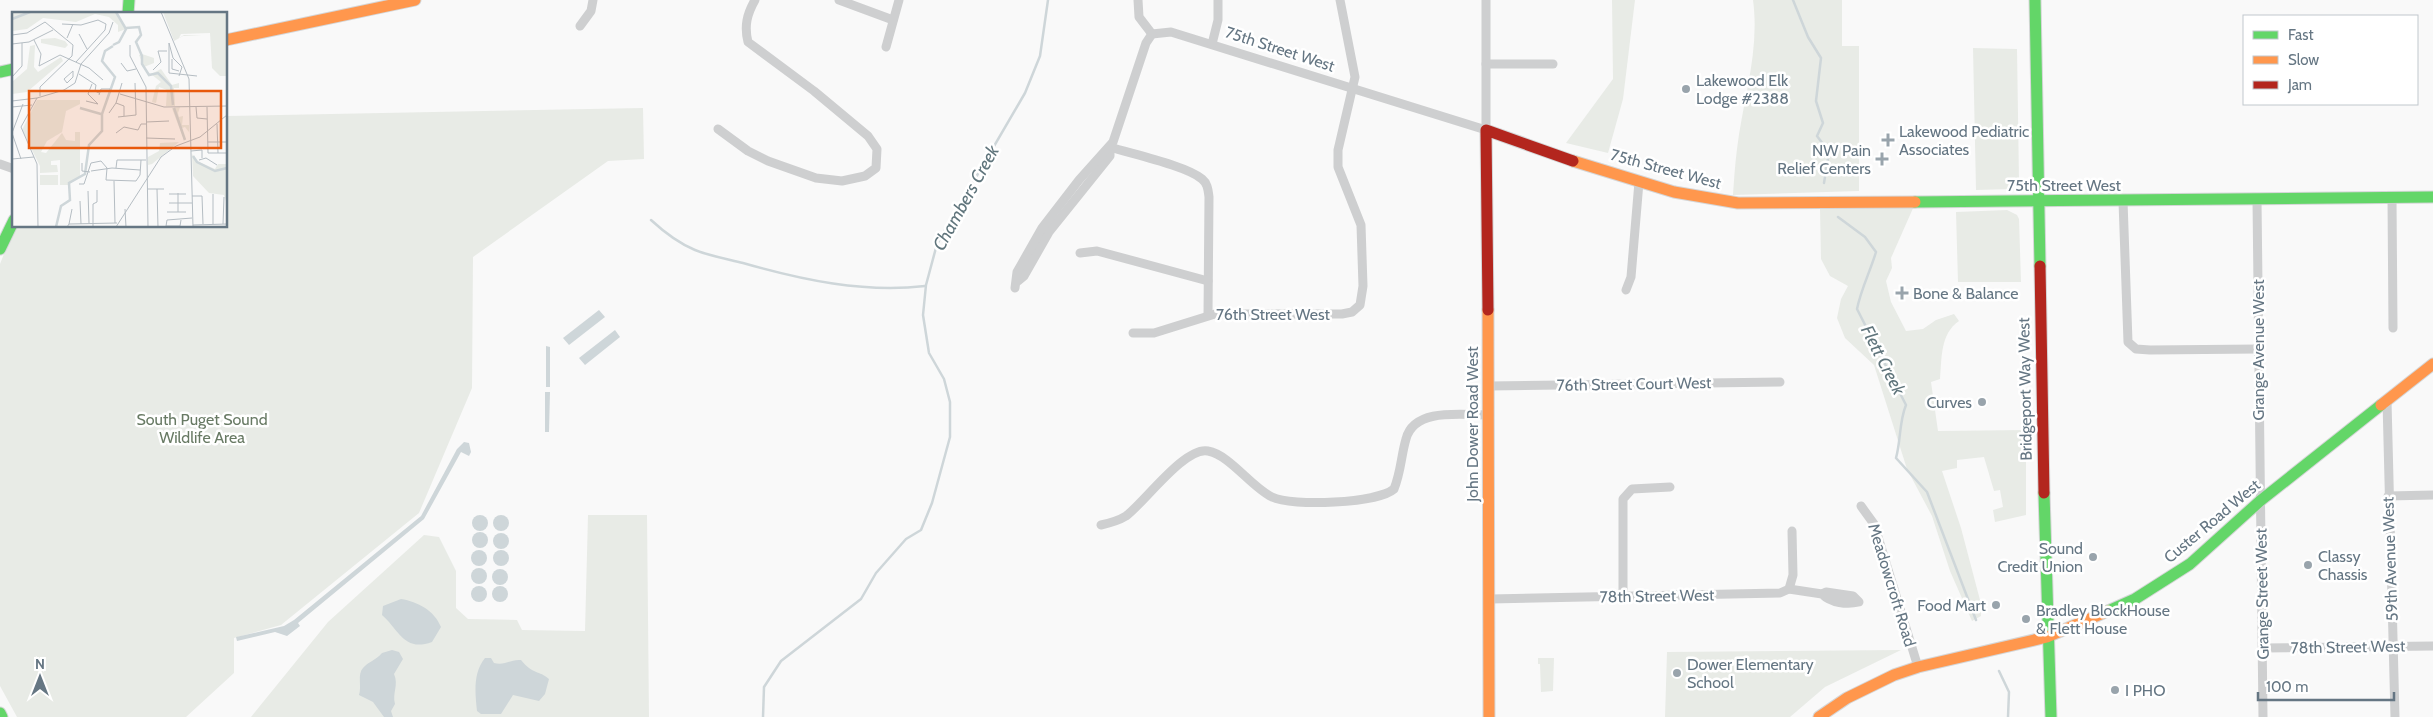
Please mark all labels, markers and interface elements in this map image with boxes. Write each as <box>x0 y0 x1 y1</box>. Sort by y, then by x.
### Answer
inset map <box>12 12 228 228</box>
legend <box>2243 15 2418 105</box>
street label: 75th Street West <box>1223 22 1338 76</box>
text: Fast <box>2288 26 2313 44</box>
text: Slow <box>2288 51 2319 69</box>
place label: Lakewood Elk Lodge #2388 <box>1696 71 1789 108</box>
text: Jam <box>2287 76 2312 94</box>
marker: Lakewood Elk Lodge #2388 <box>1680 83 1692 95</box>
place label: Lakewood Pediatric Associates <box>1899 122 2029 159</box>
marker: Lakewood Pediatric Associates <box>1881 133 1895 147</box>
water label: Chambers Creek <box>928 140 1005 254</box>
place label: NW Pain Relief Centers <box>1777 141 1871 178</box>
street label: 75th Street West <box>1609 145 1724 193</box>
marker: NW Pain Relief Centers <box>1875 152 1889 166</box>
street label: 75th Street West <box>2007 176 2122 195</box>
street label: Grange Avenue West <box>2249 279 2268 421</box>
place label: Bone & Balance <box>1913 284 2018 303</box>
marker: Bone & Balance <box>1895 286 1909 300</box>
street label: 76th Street West <box>1216 305 1331 324</box>
street label: Bridgeport Way West <box>2014 317 2036 461</box>
water label: Flett Creek <box>1856 321 1911 400</box>
street label: John Dower Road West <box>1463 346 1482 503</box>
street label: 76th Street Court West <box>1556 373 1712 395</box>
place label: Curves <box>1926 393 1972 412</box>
marker: Curves <box>1976 396 1988 408</box>
park label: South Puget Sound Wildlife Area <box>136 410 268 447</box>
street label: Custer Road West <box>2160 475 2264 567</box>
street label: 59th Avenue West <box>2378 496 2402 622</box>
street label: Meadowcroft Road <box>1864 521 1920 649</box>
street label: Grange Street West <box>2251 528 2273 660</box>
place label: Sound Credit Union <box>1998 539 2083 576</box>
place label: Classy Chassis <box>2318 547 2368 584</box>
marker: Sound Credit Union <box>2087 551 2099 563</box>
marker: Classy Chassis <box>2302 559 2314 571</box>
street label: 78th Street West <box>1599 585 1715 607</box>
place label: Food Mart <box>1917 596 1987 615</box>
marker: Food Mart <box>1990 599 2002 611</box>
place label: Bradley BlockHouse & Flett House <box>2036 601 2170 638</box>
marker: Bradley BlockHouse & Flett House <box>2020 613 2032 625</box>
street label: 78th Street West <box>2290 636 2406 658</box>
north arrow <box>15 652 65 702</box>
text: N <box>35 655 45 673</box>
place label: Dower Elementary School <box>1687 655 1814 692</box>
marker: Dower Elementary School <box>1671 667 1683 679</box>
scale bar <box>2258 670 2394 702</box>
text: 100 m <box>2266 678 2308 696</box>
place label: I PHO <box>2125 681 2165 700</box>
marker: I PHO <box>2109 684 2121 696</box>

